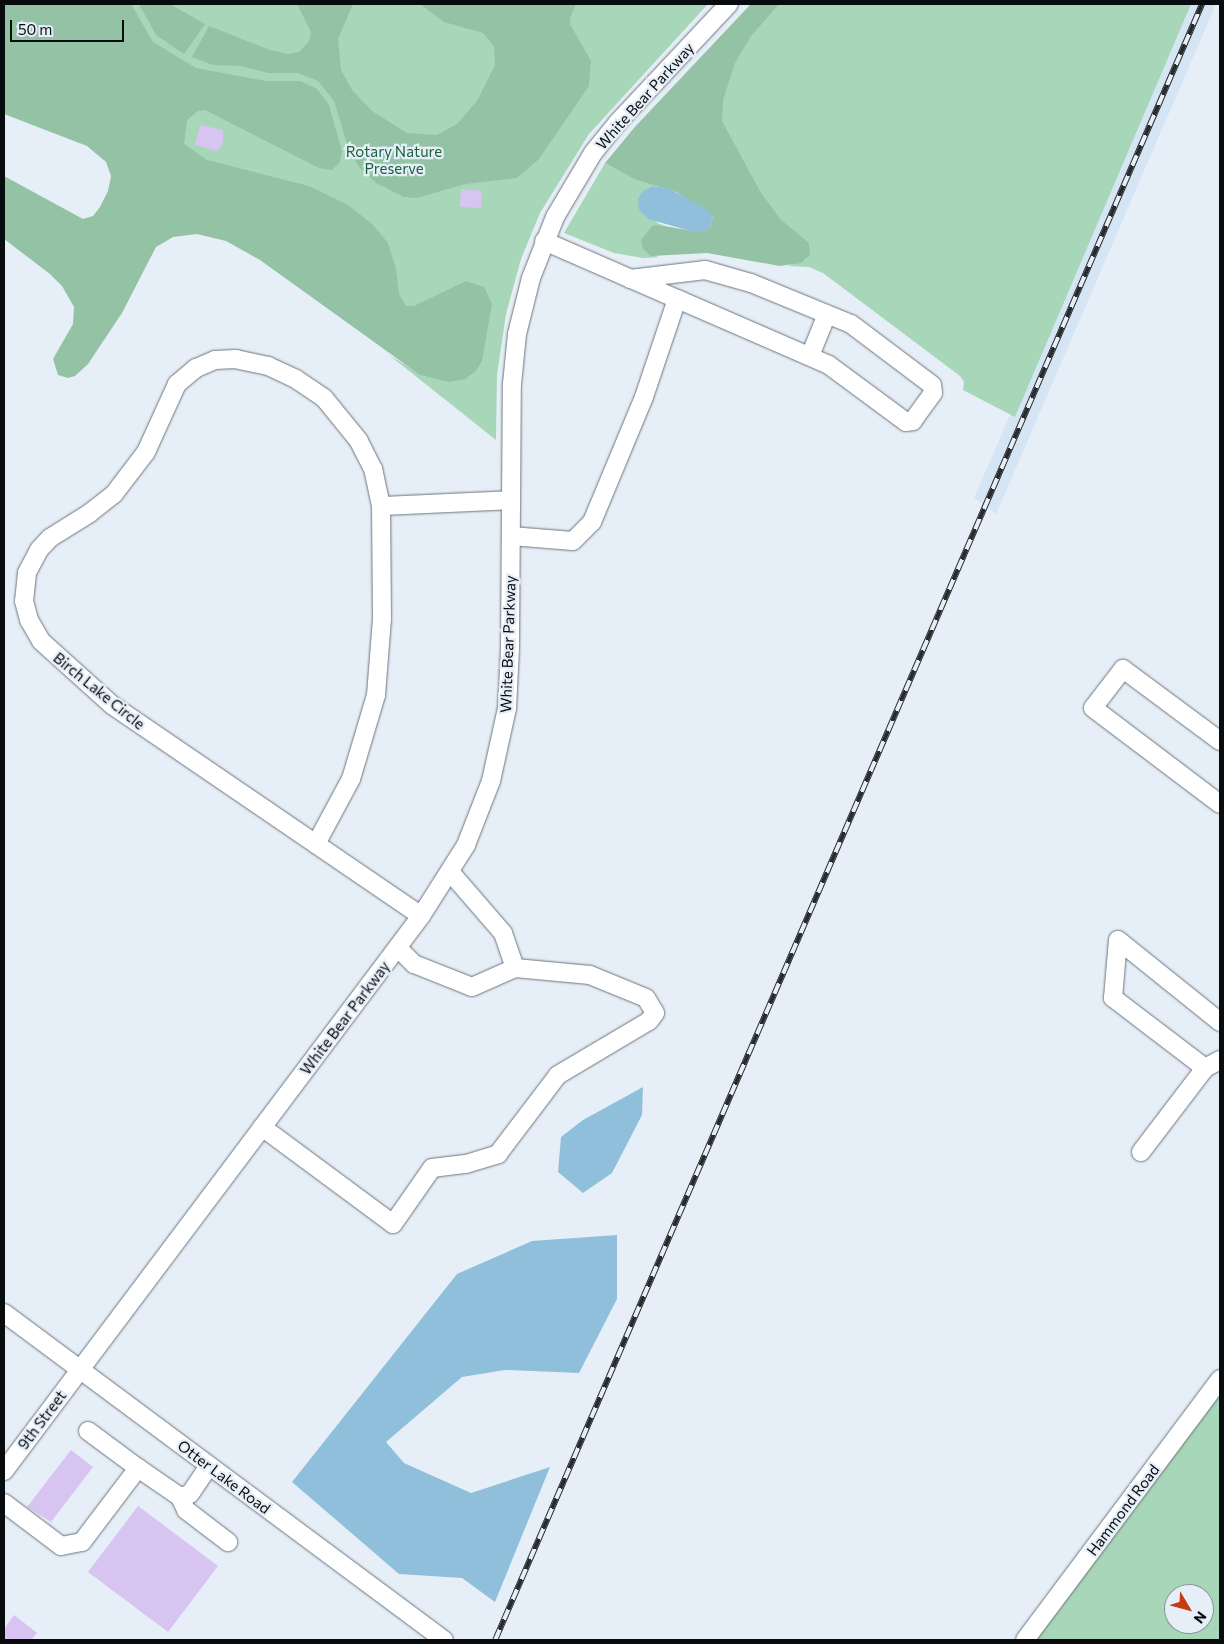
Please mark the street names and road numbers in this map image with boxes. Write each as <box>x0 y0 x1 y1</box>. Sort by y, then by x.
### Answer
street label: White Bear Parkway <box>592 39 698 153</box>
street label: White Bear Parkway <box>497 575 519 713</box>
street label: Birch Lake Circle <box>50 649 148 733</box>
street label: White Bear Parkway <box>296 958 394 1078</box>
street label: 9th Street <box>14 1387 70 1453</box>
street label: Otter Lake Road <box>174 1436 274 1518</box>
street label: Hammond Road <box>1083 1461 1163 1559</box>

